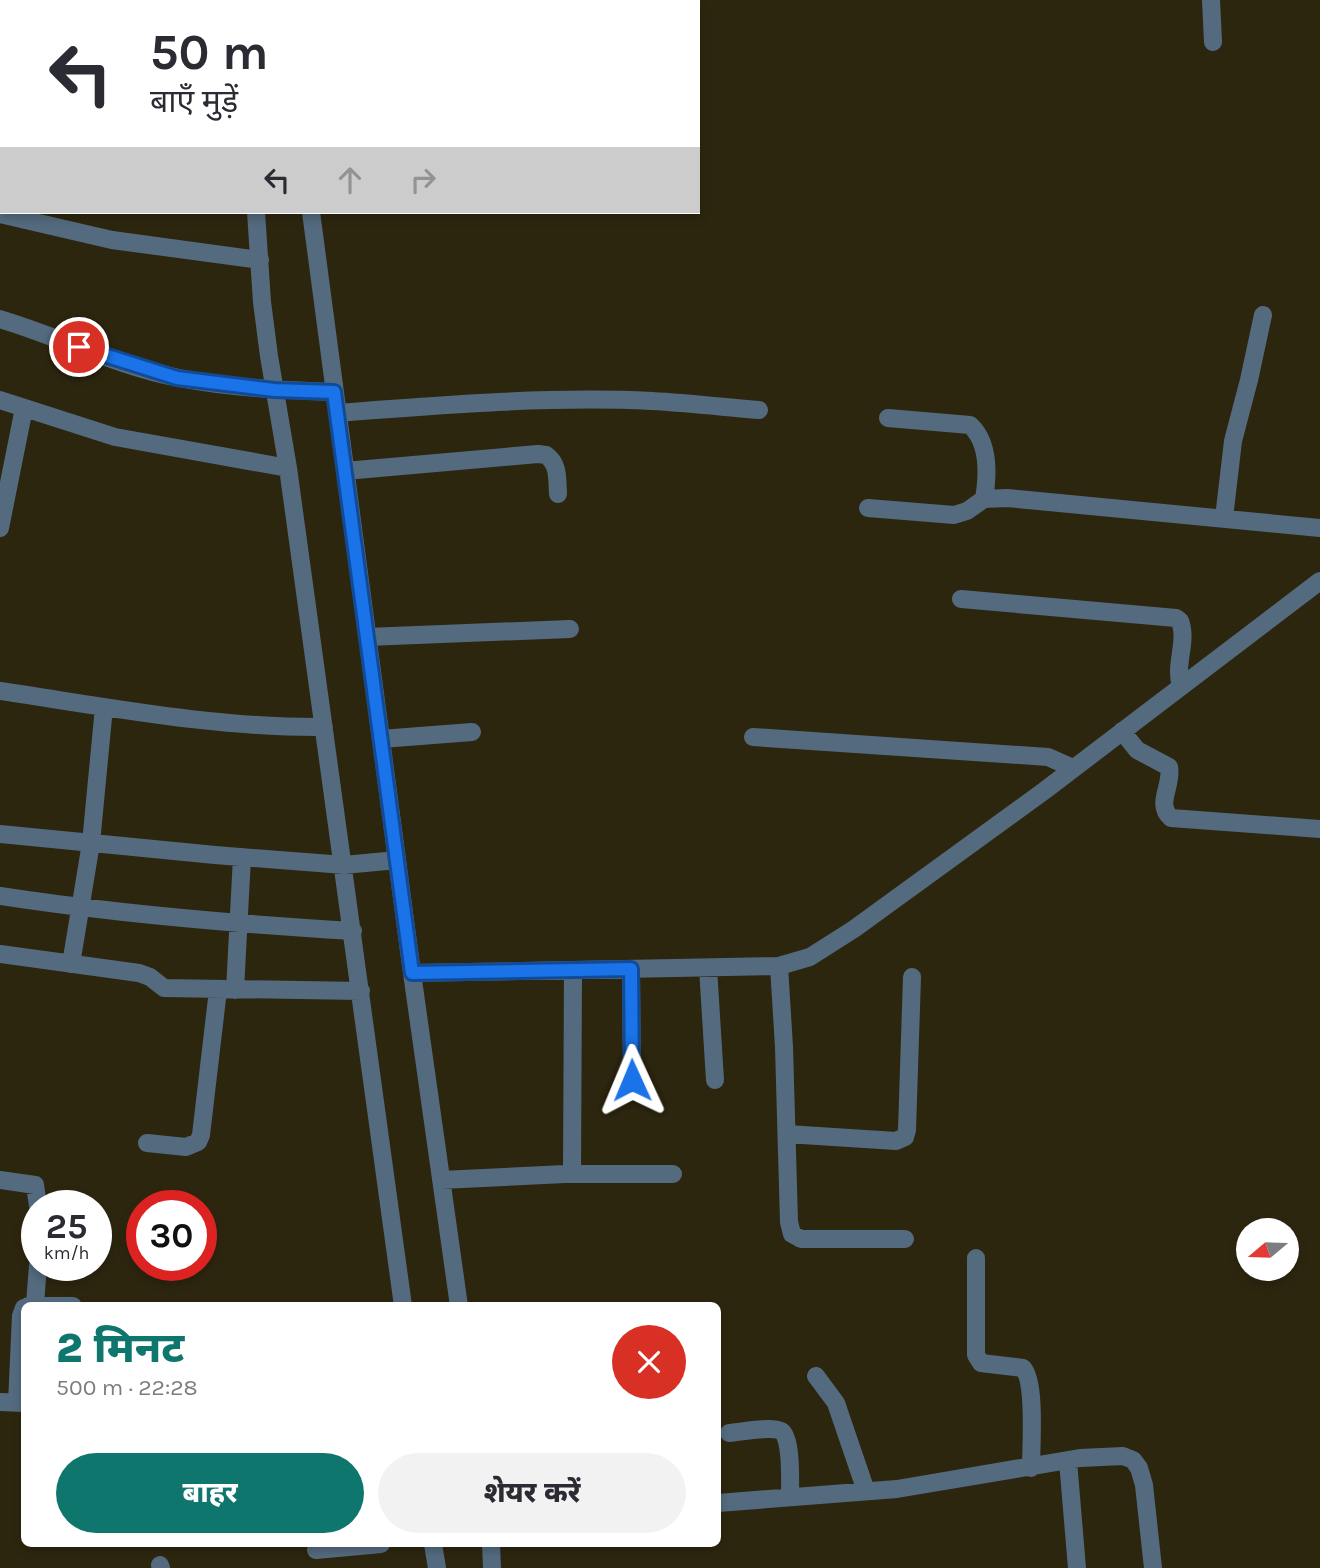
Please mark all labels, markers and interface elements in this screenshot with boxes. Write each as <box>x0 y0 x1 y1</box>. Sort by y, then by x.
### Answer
text: 50 m <box>150 24 268 81</box>
icon: left <box>35 28 126 119</box>
text: बाएँ मुड़ें <box>150 83 238 120</box>
icon: left <box>258 161 296 199</box>
icon: ahead <box>331 161 369 199</box>
icon: right <box>404 161 442 199</box>
pin <box>49 317 109 377</box>
icon: arrive <box>60 328 98 366</box>
position arrow <box>595 1043 669 1117</box>
speed limit sign: 30 <box>126 1190 217 1281</box>
text: 25 <box>46 1206 87 1247</box>
north arrow <box>1236 1218 1298 1281</box>
map controls <box>1236 1218 1299 1281</box>
text: km/h <box>44 1242 89 1264</box>
text: 2 मिनट <box>56 1323 184 1373</box>
button: close <box>612 1325 686 1399</box>
text: 500 m · 22:28 <box>56 1374 198 1401</box>
button: बाहर <box>56 1453 364 1533</box>
button: शेयर करें <box>378 1453 686 1533</box>

